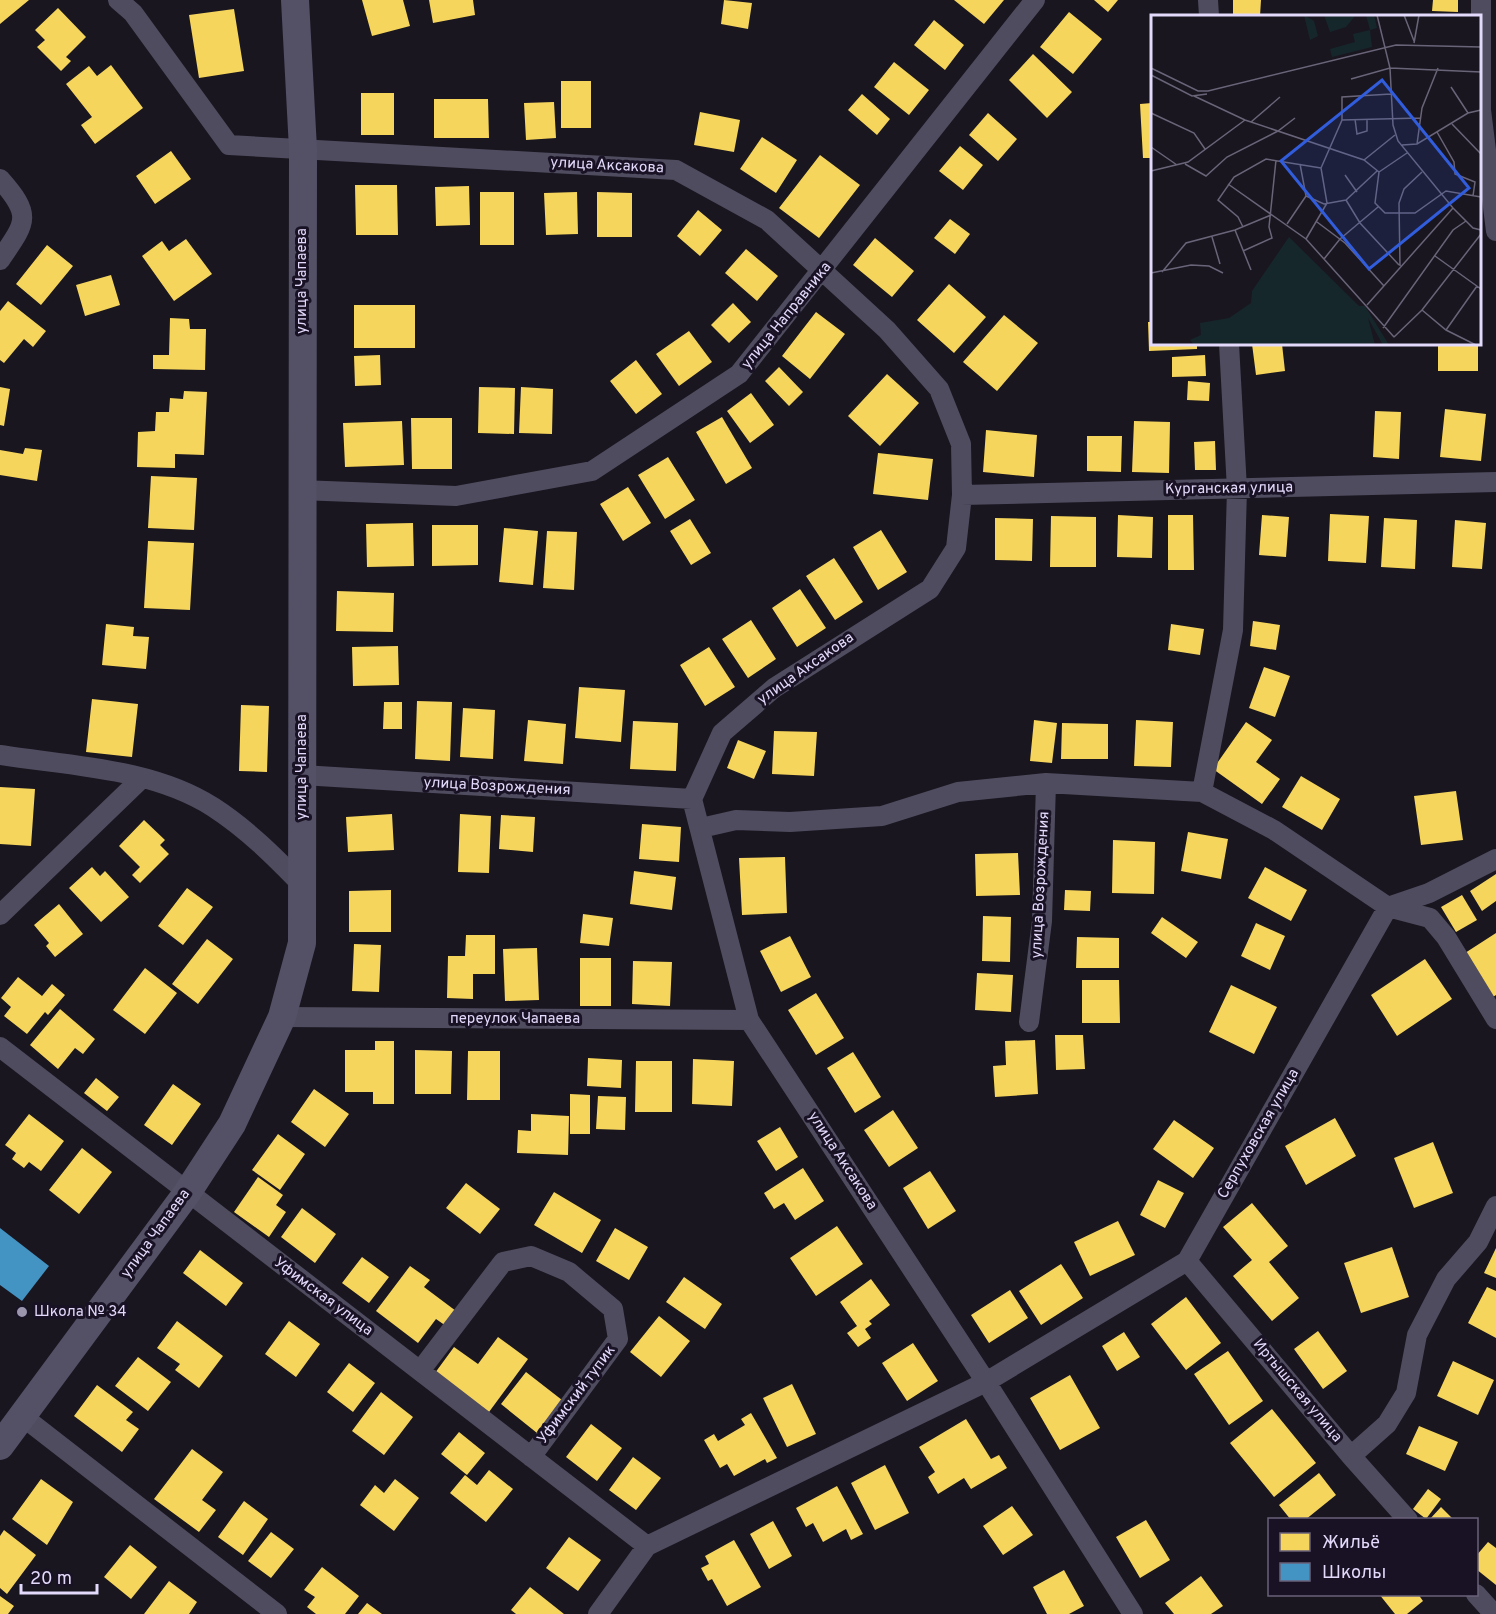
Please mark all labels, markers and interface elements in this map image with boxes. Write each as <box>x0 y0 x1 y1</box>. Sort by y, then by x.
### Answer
inset map <box>1151 15 1481 345</box>
street label: улица Аксакова <box>550 154 664 178</box>
street label: улица Чапаева <box>293 228 312 334</box>
street label: улица Направника <box>738 258 836 374</box>
street label: Курганская улица <box>1165 478 1293 500</box>
street label: улица Аксакова <box>754 629 858 709</box>
street label: улица Чапаева <box>293 714 312 820</box>
street label: улица Возрождения <box>423 774 571 800</box>
street label: улица Возрождения <box>1028 811 1054 959</box>
street label: переулок Чапаева <box>450 1010 580 1029</box>
street label: Серпуховская улица <box>1214 1066 1304 1202</box>
street label: улица Аксакова <box>803 1108 881 1214</box>
street label: улица Чапаева <box>117 1186 195 1282</box>
street label: Уфимская улица <box>270 1254 376 1340</box>
place label: Школа № 34 <box>34 1303 127 1322</box>
marker: Школа № 34 <box>15 1305 29 1319</box>
street label: Иртышская улица <box>1248 1335 1346 1447</box>
street label: Уфимский тупик <box>534 1342 620 1448</box>
legend <box>1268 1518 1478 1596</box>
text: Жильё <box>1322 1532 1380 1555</box>
scale bar <box>21 1557 98 1595</box>
text: Школы <box>1322 1562 1386 1585</box>
text: 20 m <box>30 1568 72 1591</box>

